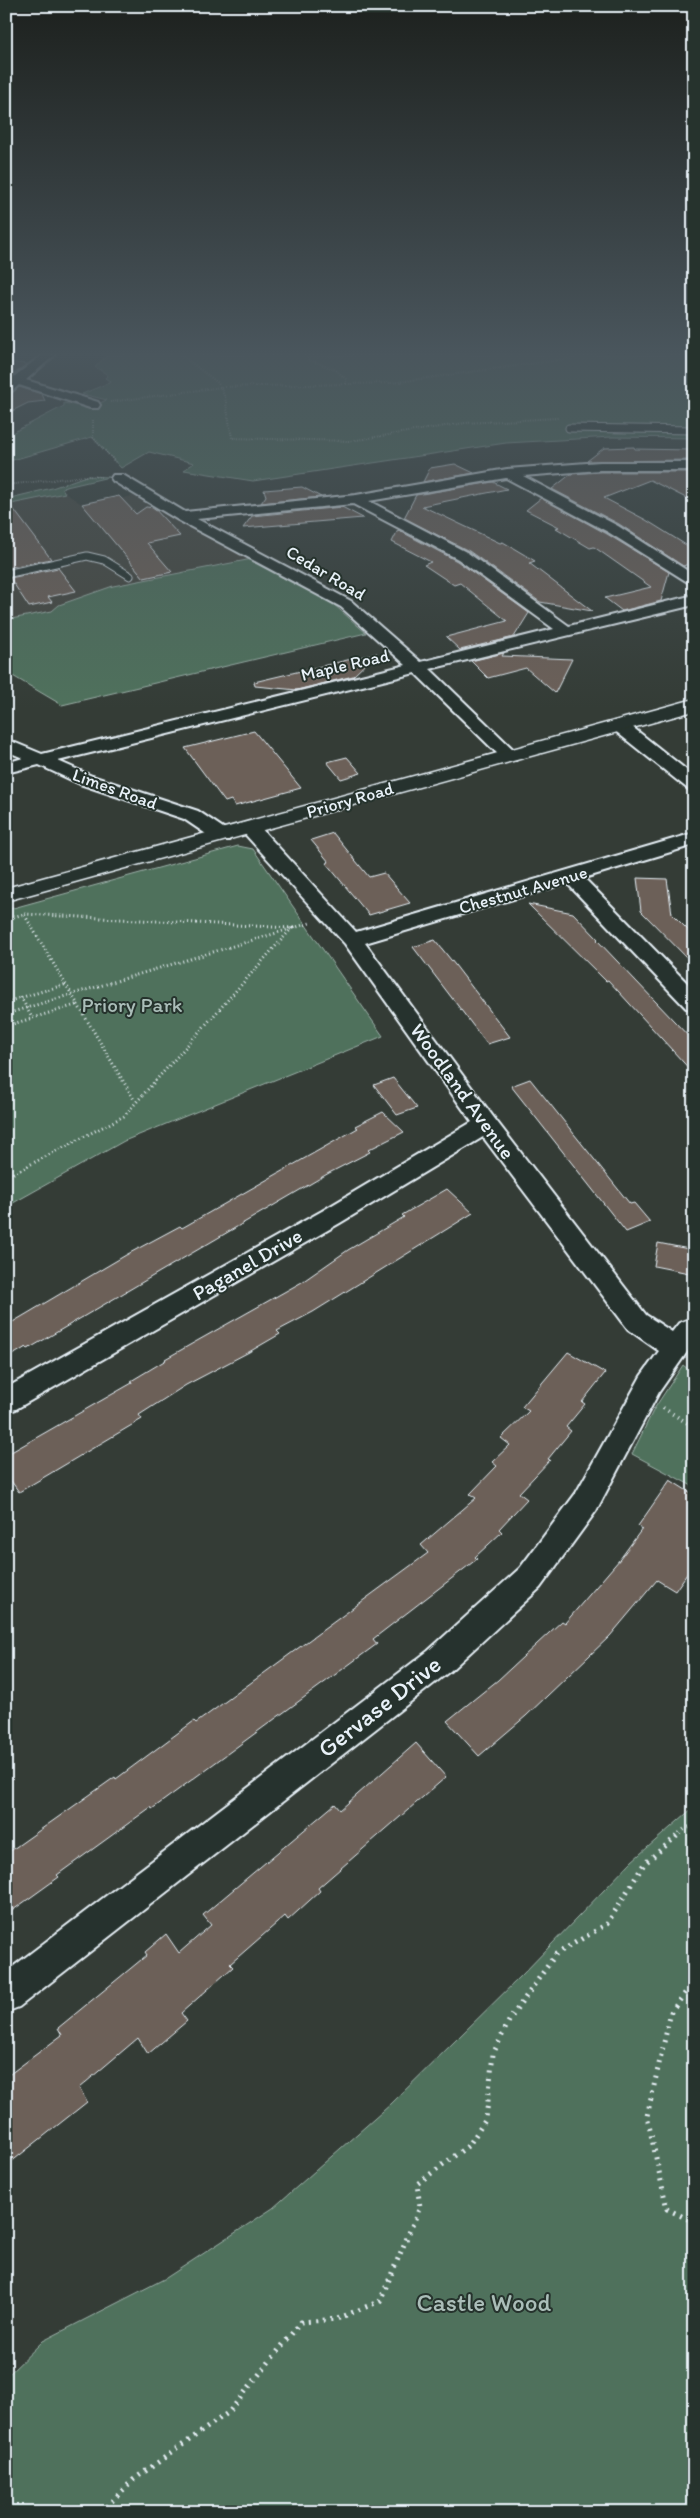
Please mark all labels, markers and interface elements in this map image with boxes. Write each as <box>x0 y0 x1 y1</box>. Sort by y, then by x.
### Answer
street label: Cedar Road <box>282 541 370 606</box>
street label: Maple Road <box>299 644 392 686</box>
street label: Limes Road <box>69 763 161 815</box>
street label: Priory Road <box>304 777 396 823</box>
street label: Chestnut Avenue <box>456 861 590 919</box>
park label: Priory Park <box>82 992 183 1017</box>
street label: Woodland Avenue <box>405 1018 521 1164</box>
street label: Paganel Drive <box>188 1222 306 1305</box>
street label: Gervase Drive <box>311 1649 447 1763</box>
park label: Castle Wood <box>417 2287 552 2317</box>

